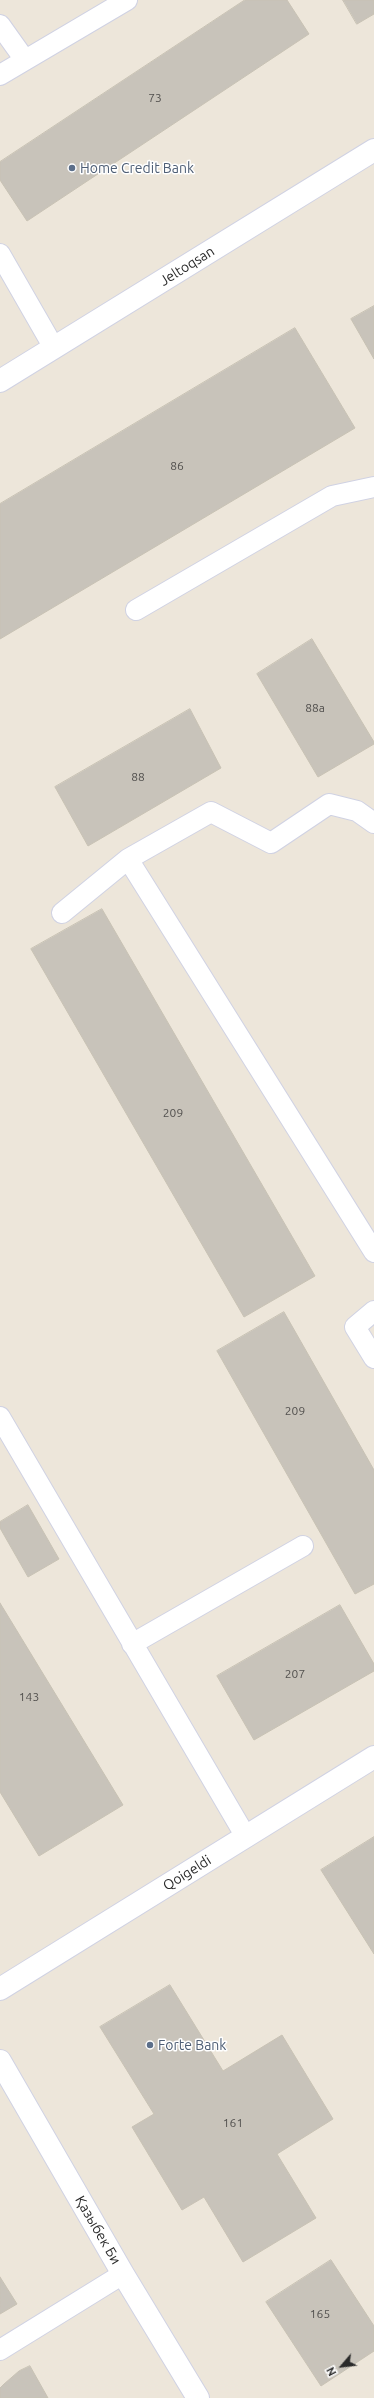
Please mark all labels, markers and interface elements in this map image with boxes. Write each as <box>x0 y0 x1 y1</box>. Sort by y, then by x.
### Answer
house number: 73 <box>148 91 162 105</box>
place label: Home Credit Bank <box>80 160 194 176</box>
marker: Home Credit Bank <box>67 163 77 173</box>
street label: Jeltoqsan <box>157 243 217 289</box>
house number: 86 <box>170 459 184 473</box>
house number: 88а <box>305 701 325 715</box>
house number: 88 <box>131 770 145 784</box>
house number: 209 <box>163 1106 183 1120</box>
house number: 209 <box>285 1404 305 1418</box>
house number: 207 <box>285 1667 305 1681</box>
house number: 143 <box>19 1690 39 1704</box>
street label: Qoigeldi <box>160 1852 214 1894</box>
place label: Forte Bank <box>158 2037 226 2053</box>
marker: Forte Bank <box>145 2040 155 2050</box>
house number: 161 <box>223 2116 243 2130</box>
street label: Қазыбек Би <box>72 2193 124 2267</box>
house number: 165 <box>310 2307 330 2321</box>
north arrow <box>322 2346 362 2386</box>
text: N <box>324 2365 339 2378</box>

